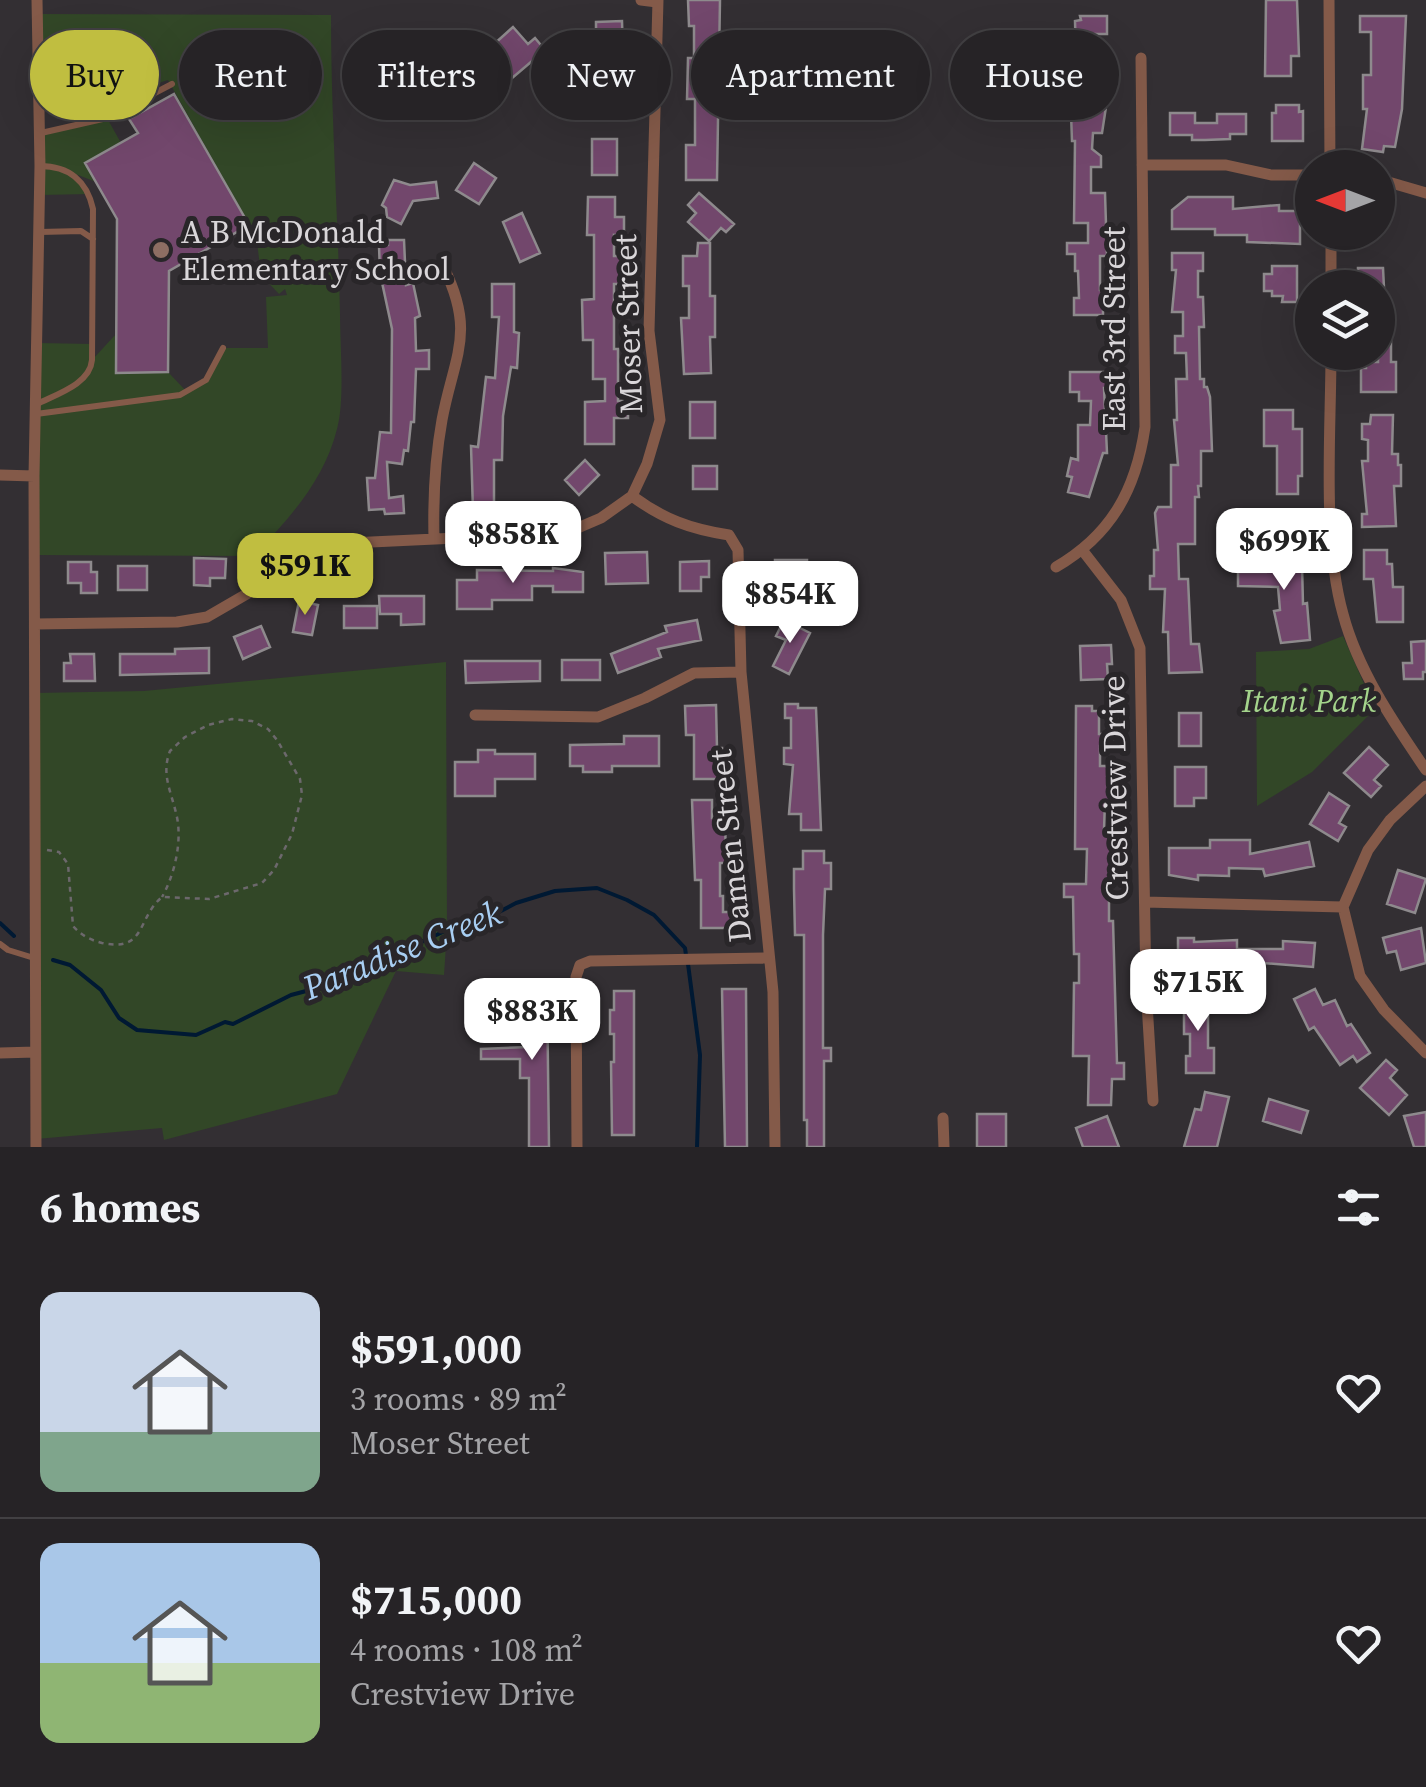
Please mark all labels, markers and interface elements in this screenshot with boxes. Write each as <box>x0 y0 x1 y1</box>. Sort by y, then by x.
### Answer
chip: Buy <box>30 30 159 120</box>
chip: Rent <box>179 30 322 120</box>
chip: Filters <box>342 30 511 120</box>
chip: New <box>531 30 671 120</box>
chip: Apartment <box>691 30 930 120</box>
chip: House <box>950 30 1119 120</box>
north arrow <box>1295 150 1395 250</box>
map controls <box>1295 150 1395 370</box>
place label: A B McDonald Elementary School <box>181 210 450 291</box>
street label: East 3rd Street <box>1092 226 1136 431</box>
street label: Moser Street <box>603 233 653 415</box>
marker: A B McDonald Elementary School <box>150 239 172 261</box>
button: layers <box>1295 270 1395 370</box>
pin: $858K <box>443 501 583 586</box>
pin: $699K <box>1214 508 1354 593</box>
text: $858K <box>467 511 559 555</box>
text: $699K <box>1238 518 1330 562</box>
pin: $591K <box>235 533 375 618</box>
text: $591K <box>259 543 351 587</box>
pin: $854K <box>720 561 860 646</box>
text: $854K <box>744 571 836 615</box>
street label: Crestview Drive <box>1091 675 1139 901</box>
park label: Itani Park <box>1241 679 1377 723</box>
street label: Damen Street <box>698 747 762 945</box>
water label: Paradise Creek <box>295 888 509 1012</box>
pin: $715K <box>1128 949 1268 1034</box>
text: $715K <box>1152 959 1244 1003</box>
pin: $883K <box>462 978 602 1063</box>
text: $883K <box>486 988 578 1032</box>
text: 6 homes <box>40 1178 200 1236</box>
icon: filters <box>1331 1180 1386 1235</box>
text: $591,000 <box>350 1319 522 1377</box>
icon: home <box>120 1332 240 1452</box>
icon: heart <box>1331 1365 1386 1420</box>
text: 3 rooms · 89 m² <box>350 1377 567 1421</box>
text: Moser Street <box>350 1421 530 1465</box>
text: $715,000 <box>350 1570 522 1628</box>
icon: home <box>120 1583 240 1703</box>
icon: heart <box>1331 1616 1386 1671</box>
text: 4 rooms · 108 m² <box>350 1628 583 1672</box>
text: Crestview Drive <box>350 1672 575 1716</box>

